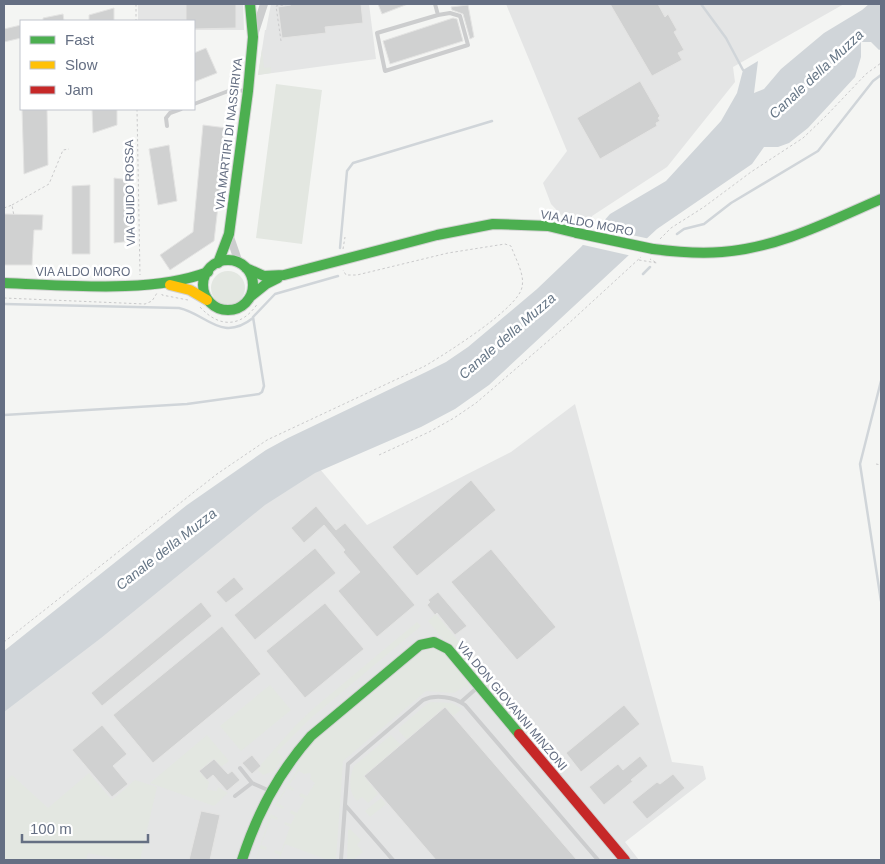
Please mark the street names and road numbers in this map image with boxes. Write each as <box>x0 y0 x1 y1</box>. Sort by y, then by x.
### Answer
street label: VIA MARTIRI DI NASSIRIYA <box>213 57 245 211</box>
street label: VIA GUIDO ROSSA <box>122 140 138 246</box>
street label: VIA ALDO MORO <box>539 207 635 239</box>
street label: VIA ALDO MORO <box>36 265 130 279</box>
street label: VIA DON GIOVANNI MINZONI <box>454 639 570 773</box>

